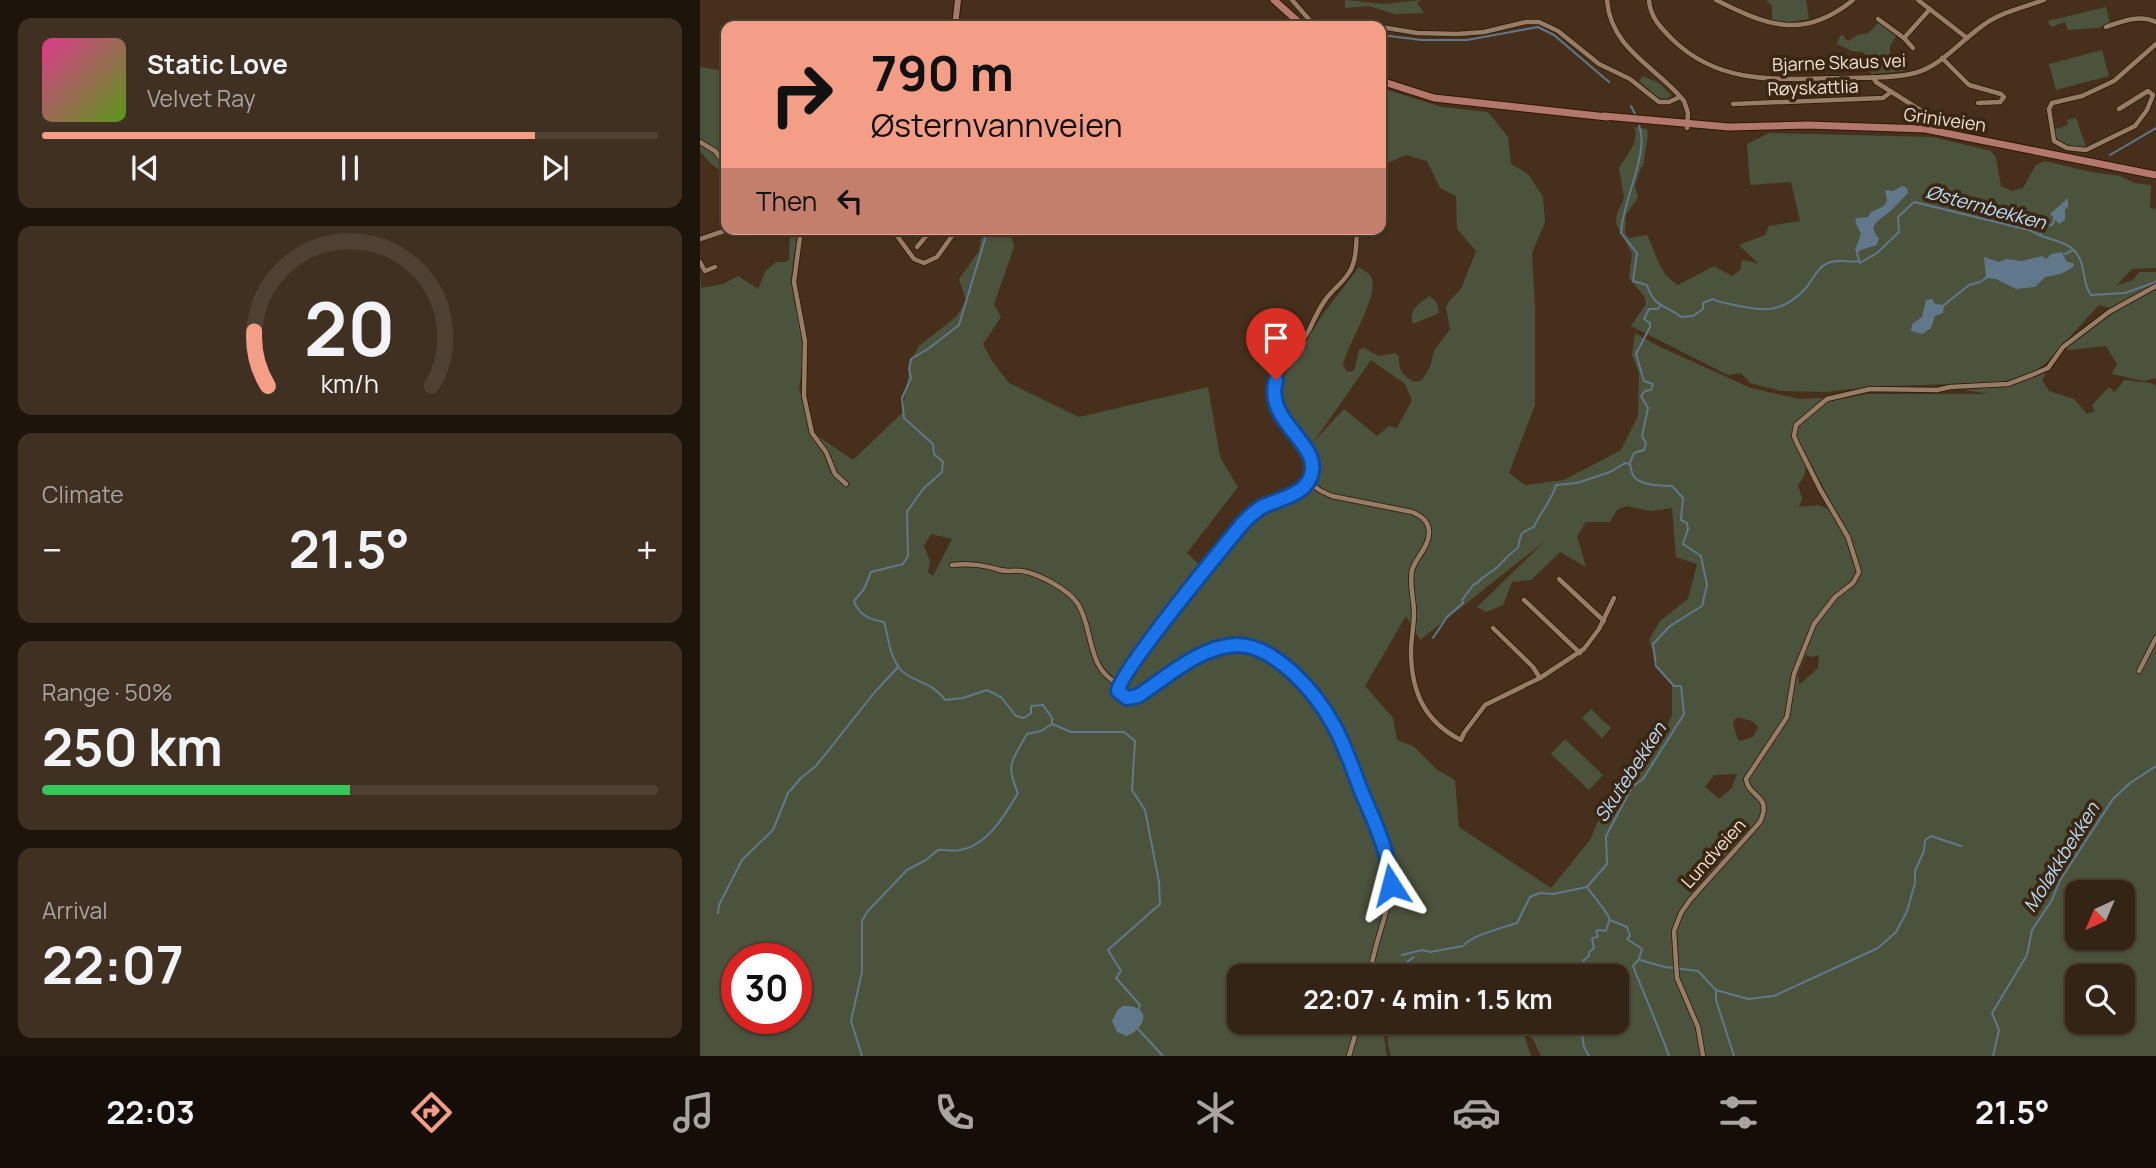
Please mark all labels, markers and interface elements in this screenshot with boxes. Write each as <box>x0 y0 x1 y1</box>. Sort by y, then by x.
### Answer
text: 790 m <box>871 39 1014 106</box>
text: Static Love <box>147 46 288 82</box>
street label: Bjarne Skaus vei <box>1772 48 1906 76</box>
icon: right <box>756 49 847 140</box>
street label: Røyskattlia <box>1767 73 1859 101</box>
text: Velvet Ray <box>147 82 256 114</box>
street label: Griniveien <box>1902 101 1988 137</box>
text: Østernvannveien <box>871 103 1123 147</box>
icon: previous <box>126 149 164 187</box>
icon: pause <box>331 149 369 187</box>
icon: next <box>536 149 574 187</box>
water label: Østernbekken <box>1923 178 2050 236</box>
icon: left <box>831 182 869 220</box>
text: Then <box>756 183 817 219</box>
text: 20 <box>304 279 396 379</box>
pin <box>1246 308 1306 380</box>
icon: arrive <box>1257 319 1295 357</box>
text: km/h <box>321 366 379 401</box>
text: Climate <box>42 478 124 510</box>
text: 21.5° <box>289 513 410 584</box>
text: − <box>42 523 63 575</box>
text: + <box>636 523 658 575</box>
text: Range · 50% <box>42 676 172 708</box>
text: 250 km <box>42 711 223 782</box>
water label: Skutebekken <box>1588 717 1672 827</box>
water label: Moløkkbekken <box>2017 797 2105 917</box>
street label: Lundveien <box>1675 813 1751 893</box>
position arrow <box>1354 848 1428 922</box>
north arrow <box>2065 880 2135 950</box>
map controls <box>2065 880 2135 1034</box>
text: Arrival <box>42 894 108 926</box>
text: 22:07 <box>42 929 184 1000</box>
speed limit sign: 30 <box>721 943 812 1034</box>
button: search <box>2065 964 2135 1034</box>
text: 22:07 · 4 min · 1.5 km <box>1303 981 1553 1017</box>
icon: directions <box>407 1088 456 1137</box>
icon: music <box>669 1088 718 1137</box>
icon: phone <box>930 1088 979 1137</box>
icon: climate <box>1191 1088 1240 1137</box>
icon: car <box>1452 1088 1501 1137</box>
icon: filters <box>1714 1088 1763 1137</box>
text: 22:03 <box>106 1090 195 1134</box>
text: 21.5° <box>1975 1090 2050 1134</box>

